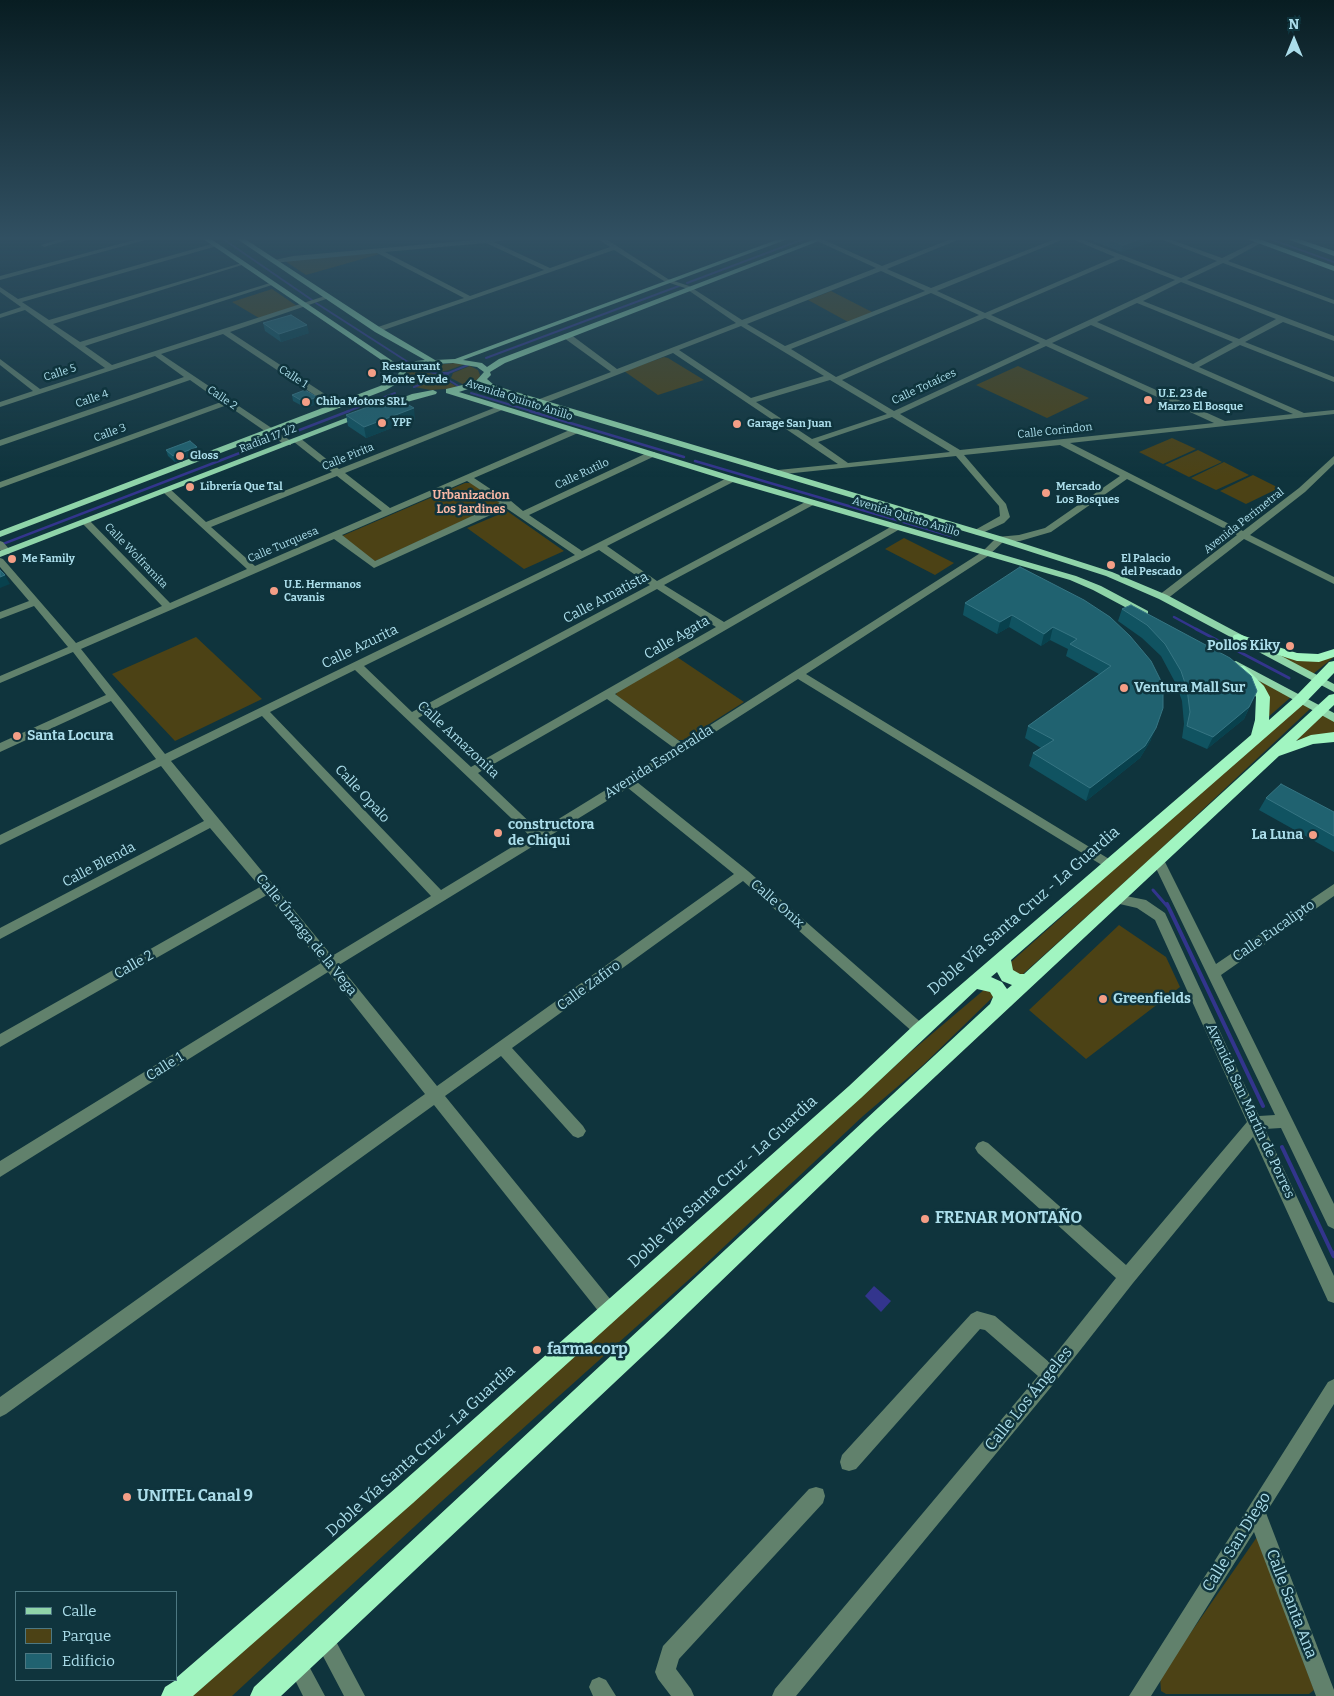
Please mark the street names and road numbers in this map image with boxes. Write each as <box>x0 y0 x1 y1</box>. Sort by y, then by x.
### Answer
street label: Calle 5 <box>42 362 78 384</box>
street label: Calle 1 <box>276 363 310 391</box>
street label: Calle Totaíces <box>890 366 958 408</box>
street label: Avenida Quinto Anillo <box>464 376 574 424</box>
street label: Calle 2 <box>204 383 240 413</box>
street label: Calle 4 <box>74 387 110 411</box>
street label: Calle Corindon <box>1017 420 1093 442</box>
street label: Calle 3 <box>92 421 128 445</box>
street label: Radial 17 1/2 <box>238 422 298 456</box>
street label: Calle Pirita <box>320 441 376 473</box>
street label: Calle Rutilo <box>553 456 611 492</box>
street label: Avenida Perimetral <box>1201 486 1287 556</box>
street label: Avenida Quinto Anillo <box>851 494 961 540</box>
street label: Calle Wolframita <box>102 521 170 591</box>
street label: Calle Turquesa <box>246 524 320 566</box>
street label: Calle Amatista <box>561 568 651 628</box>
street label: Calle Agata <box>641 613 713 663</box>
street label: Calle Azurita <box>319 621 401 673</box>
street label: Calle Amazonita <box>414 698 502 782</box>
street label: Avenida Esmeralda <box>602 722 716 802</box>
street label: Calle Opalo <box>331 762 393 826</box>
street label: Doble Vía Santa Cruz - La Guardia <box>924 823 1124 999</box>
street label: Calle Blenda <box>60 839 138 891</box>
street label: Calle Únzaga de la Vega <box>252 871 360 999</box>
street label: Calle Onix <box>747 876 807 932</box>
street label: Calle Eucalipto <box>1230 897 1318 965</box>
street label: Calle 2 <box>111 947 157 983</box>
street label: Calle Zafiro <box>554 957 624 1015</box>
street label: Avenida San Martín de Porres <box>1202 1021 1298 1201</box>
street label: Calle 1 <box>143 1049 187 1085</box>
street label: Doble Vía Santa Cruz - La Guardia <box>625 1092 821 1272</box>
street label: Calle Los Ángeles <box>981 1343 1077 1455</box>
street label: Doble Vía Santa Cruz - La Guardia <box>323 1361 519 1541</box>
street label: Calle San Diego <box>1199 1489 1275 1595</box>
street label: Calle Santa Ana <box>1261 1547 1321 1661</box>

